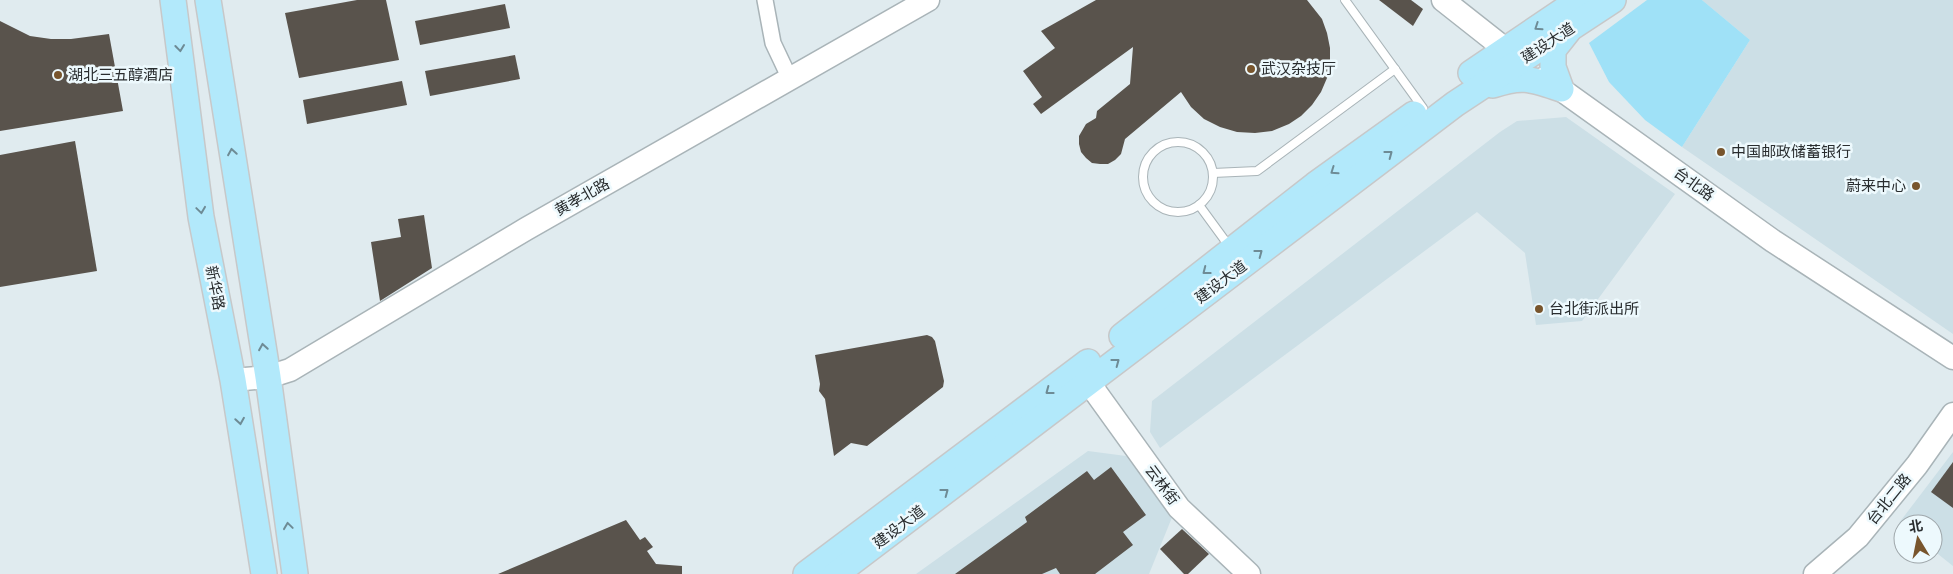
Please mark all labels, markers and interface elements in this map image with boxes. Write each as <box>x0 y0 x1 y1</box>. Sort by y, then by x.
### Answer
street label: 建设大道 <box>1518 19 1578 67</box>
one-way arrow <box>1535 21 1544 30</box>
one-way arrow <box>174 45 185 53</box>
place label: 武汉杂技厅 <box>1261 60 1336 78</box>
marker: 武汉杂技厅 <box>1245 63 1257 75</box>
place label: 湖北三五醇酒店 <box>68 66 173 84</box>
marker: 湖北三五醇酒店 <box>52 69 64 81</box>
place label: 中国邮政储蓄银行 <box>1731 143 1851 161</box>
marker: 中国邮政储蓄银行 <box>1715 146 1727 158</box>
one-way arrow <box>227 148 238 156</box>
one-way arrow <box>1383 152 1392 160</box>
street label: 台北路 <box>1671 163 1717 205</box>
one-way arrow <box>1330 165 1340 174</box>
street label: 黄孝北路 <box>551 175 613 219</box>
place label: 蔚来中心 <box>1846 177 1906 195</box>
marker: 蔚来中心 <box>1910 180 1922 192</box>
one-way arrow <box>195 205 205 214</box>
one-way arrow <box>1253 250 1263 259</box>
street label: 建设大道 <box>1192 257 1250 307</box>
street label: 新华路 <box>202 264 228 312</box>
one-way arrow <box>1202 265 1211 274</box>
place label: 台北街派出所 <box>1549 300 1639 318</box>
marker: 台北街派出所 <box>1533 303 1545 315</box>
one-way arrow <box>258 343 269 351</box>
one-way arrow <box>1110 359 1120 368</box>
one-way arrow <box>1046 386 1055 394</box>
one-way arrow <box>234 417 245 425</box>
street label: 云林街 <box>1141 462 1183 508</box>
street label: 台北二路 <box>1863 470 1915 528</box>
one-way arrow <box>939 489 949 498</box>
street label: 建设大道 <box>870 502 928 552</box>
north arrow <box>1893 514 1943 564</box>
one-way arrow <box>283 521 294 529</box>

